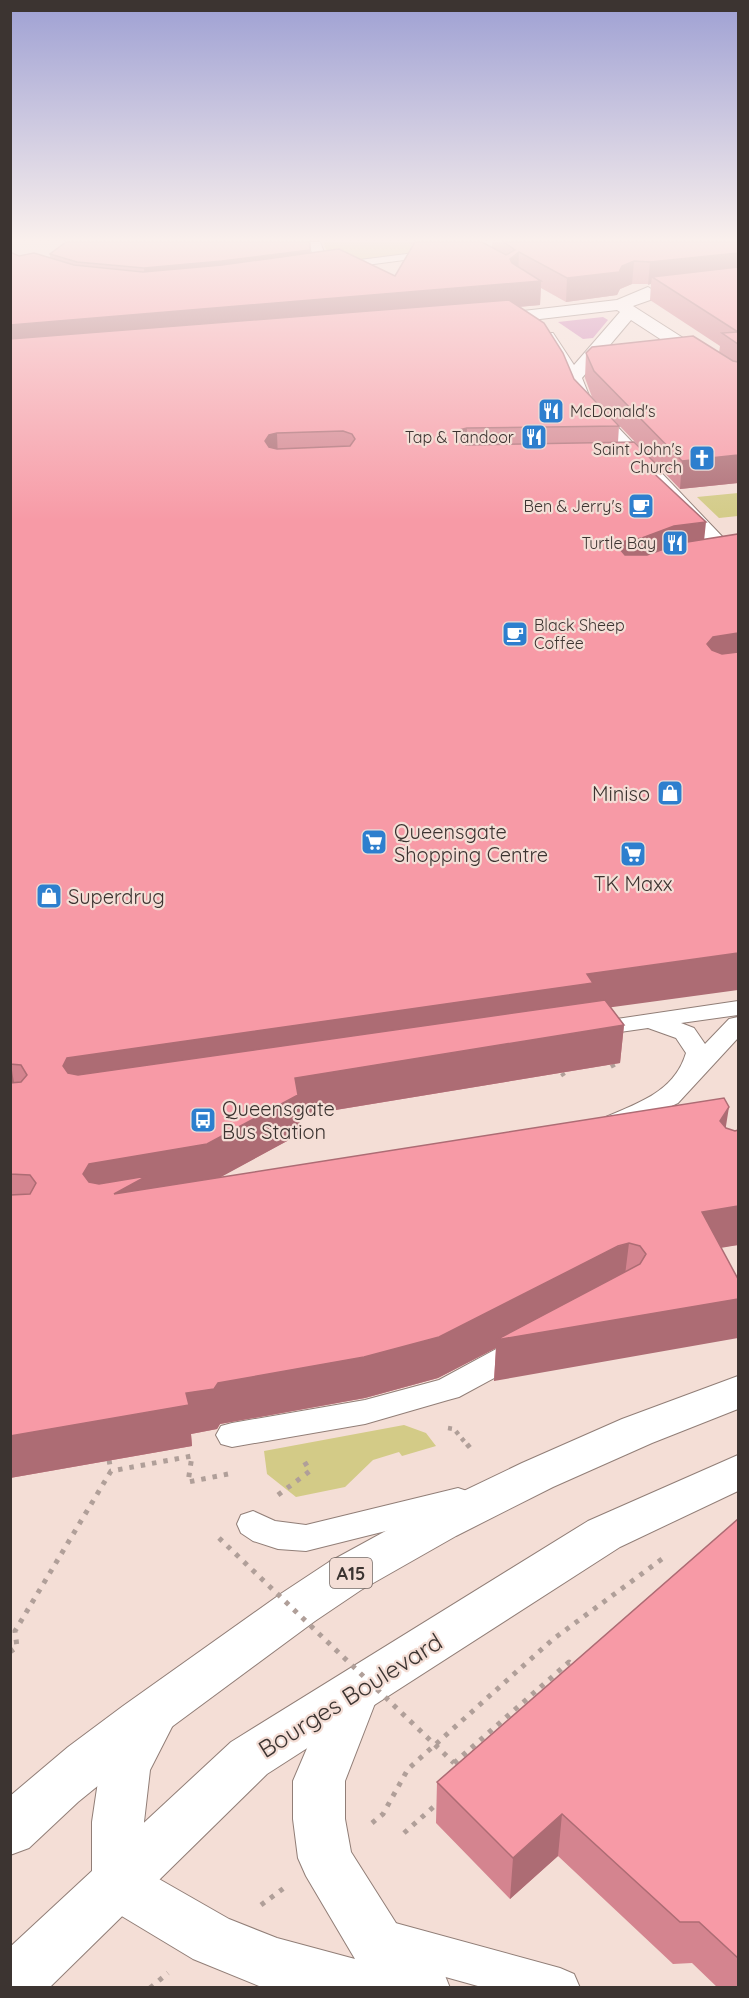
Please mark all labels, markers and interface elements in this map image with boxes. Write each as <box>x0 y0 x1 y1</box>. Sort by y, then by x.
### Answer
restaurant icon: McDonald's <box>536 396 566 426</box>
place label: McDonald's <box>570 401 656 421</box>
restaurant icon: Tap & Tandoor <box>519 422 549 452</box>
place label: Tap & Tandoor <box>405 427 514 447</box>
place label: Saint John's Church <box>593 439 682 477</box>
church icon: Saint John's Church <box>687 443 717 473</box>
cafe icon: Ben & Jerry's <box>626 491 656 521</box>
place label: Ben & Jerry's <box>524 496 622 516</box>
restaurant icon: Turtle Bay <box>660 528 690 558</box>
place label: Turtle Bay <box>581 533 656 553</box>
place label: Black Sheep Coffee <box>534 615 625 653</box>
cafe icon: Black Sheep Coffee <box>500 619 530 649</box>
shop icon: Miniso <box>655 778 685 808</box>
place label: Miniso <box>592 781 650 806</box>
place label: Queensgate Shopping Centre <box>394 819 548 867</box>
supermarket icon: Queensgate Shopping Centre <box>359 827 389 857</box>
supermarket icon: TK Maxx <box>618 839 648 869</box>
place label: TK Maxx <box>593 871 673 896</box>
shop icon: Superdrug <box>34 881 64 911</box>
place label: Superdrug <box>68 884 165 909</box>
place label: Queensgate Bus Station <box>222 1096 335 1144</box>
bus stop icon: Queensgate Bus Station <box>188 1105 218 1135</box>
road number: A15 <box>330 1558 372 1588</box>
street label: Bourges Boulevard <box>252 1626 448 1764</box>

